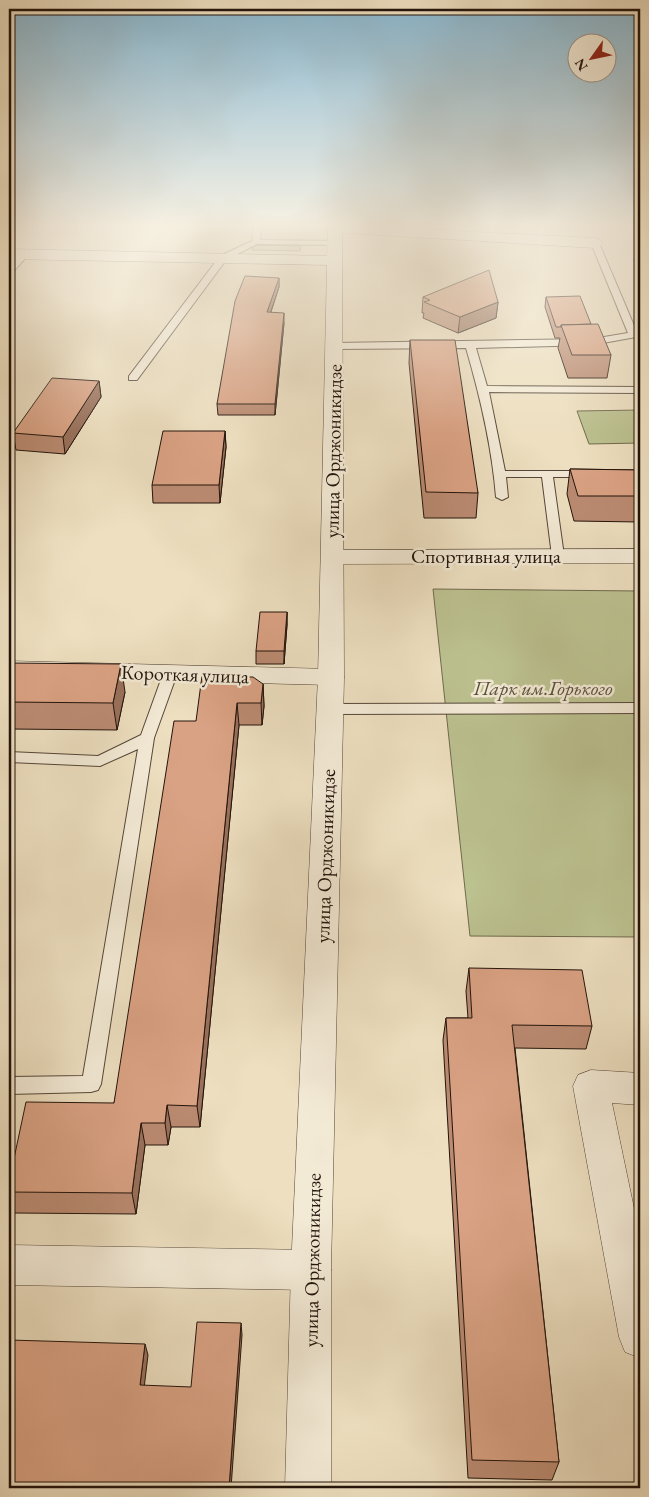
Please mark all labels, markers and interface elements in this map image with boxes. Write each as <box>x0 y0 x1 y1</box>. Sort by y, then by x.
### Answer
north arrow <box>566 32 616 82</box>
text: N <box>570 55 592 75</box>
street label: улица Орджоникидзе <box>318 364 348 538</box>
street label: Спортивная улица <box>411 543 561 569</box>
street label: Короткая улица <box>121 659 249 689</box>
park label: Парк им.Горького <box>472 675 613 701</box>
street label: улица Орджоникидзе <box>309 768 341 943</box>
street label: улица Орджоникидзе <box>297 1173 327 1347</box>

